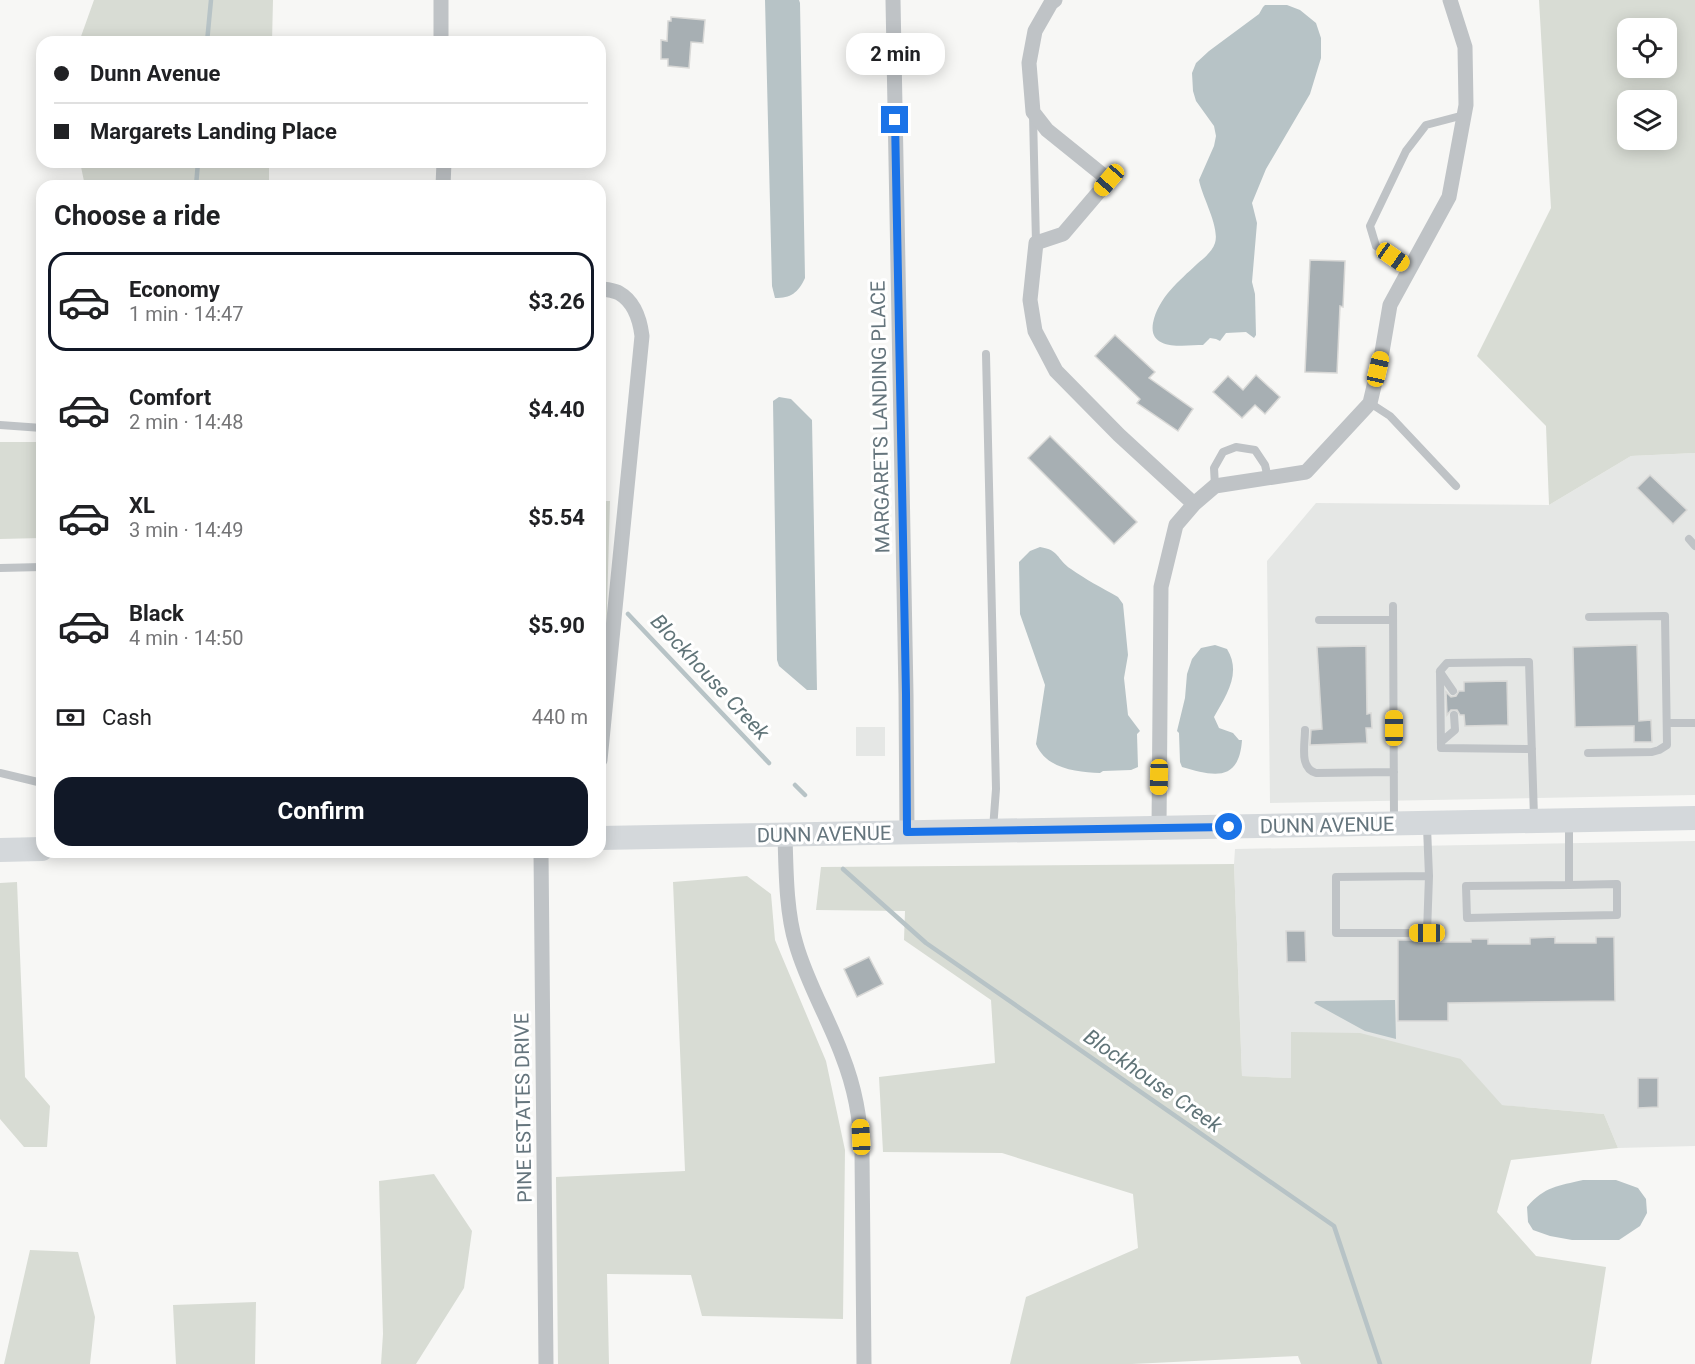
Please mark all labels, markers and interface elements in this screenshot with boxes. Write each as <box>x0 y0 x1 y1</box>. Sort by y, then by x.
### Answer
map controls <box>1617 18 1677 150</box>
button: locate <box>1617 18 1677 78</box>
callout: 2 min <box>846 33 944 75</box>
text: 2 min <box>870 42 921 66</box>
text: Dunn Avenue <box>90 61 220 86</box>
button: layers <box>1617 90 1677 150</box>
route end <box>881 106 908 133</box>
text: Margarets Landing Place <box>90 119 337 144</box>
car <box>1090 161 1128 199</box>
text: Choose a ride <box>54 200 220 232</box>
car <box>1373 239 1413 275</box>
icon: car <box>57 275 111 329</box>
text: Economy <box>129 277 220 302</box>
street label: MARGARETS LANDING PLACE <box>866 280 894 554</box>
text: $3.26 <box>528 289 585 314</box>
text: 1 min · 14:47 <box>129 302 244 326</box>
car <box>1365 349 1391 389</box>
icon: car <box>57 383 111 437</box>
text: Comfort <box>129 385 211 410</box>
text: $4.40 <box>528 397 585 422</box>
text: 2 min · 14:48 <box>129 410 244 434</box>
icon: car <box>57 491 111 545</box>
text: XL <box>129 493 155 518</box>
text: $5.54 <box>528 505 585 530</box>
text: 3 min · 14:49 <box>129 518 244 542</box>
icon: car <box>57 599 111 653</box>
text: Black <box>129 601 184 626</box>
water label: Blockhouse Creek <box>646 609 775 745</box>
text: $5.90 <box>528 613 585 638</box>
text: 4 min · 14:50 <box>129 626 244 650</box>
icon: cash <box>54 701 87 734</box>
text: Cash <box>102 705 152 730</box>
text: 440 m <box>532 705 588 729</box>
car <box>1385 710 1403 746</box>
car <box>1150 759 1168 795</box>
button: Confirm <box>54 777 588 846</box>
street label: DUNN AVENUE <box>1260 812 1394 838</box>
route start <box>1215 813 1242 840</box>
street label: DUNN AVENUE <box>757 821 891 847</box>
car <box>1409 924 1445 942</box>
street label: PINE ESTATES DRIVE <box>509 1013 537 1203</box>
water label: Blockhouse Creek <box>1079 1025 1227 1138</box>
car <box>851 1119 871 1155</box>

